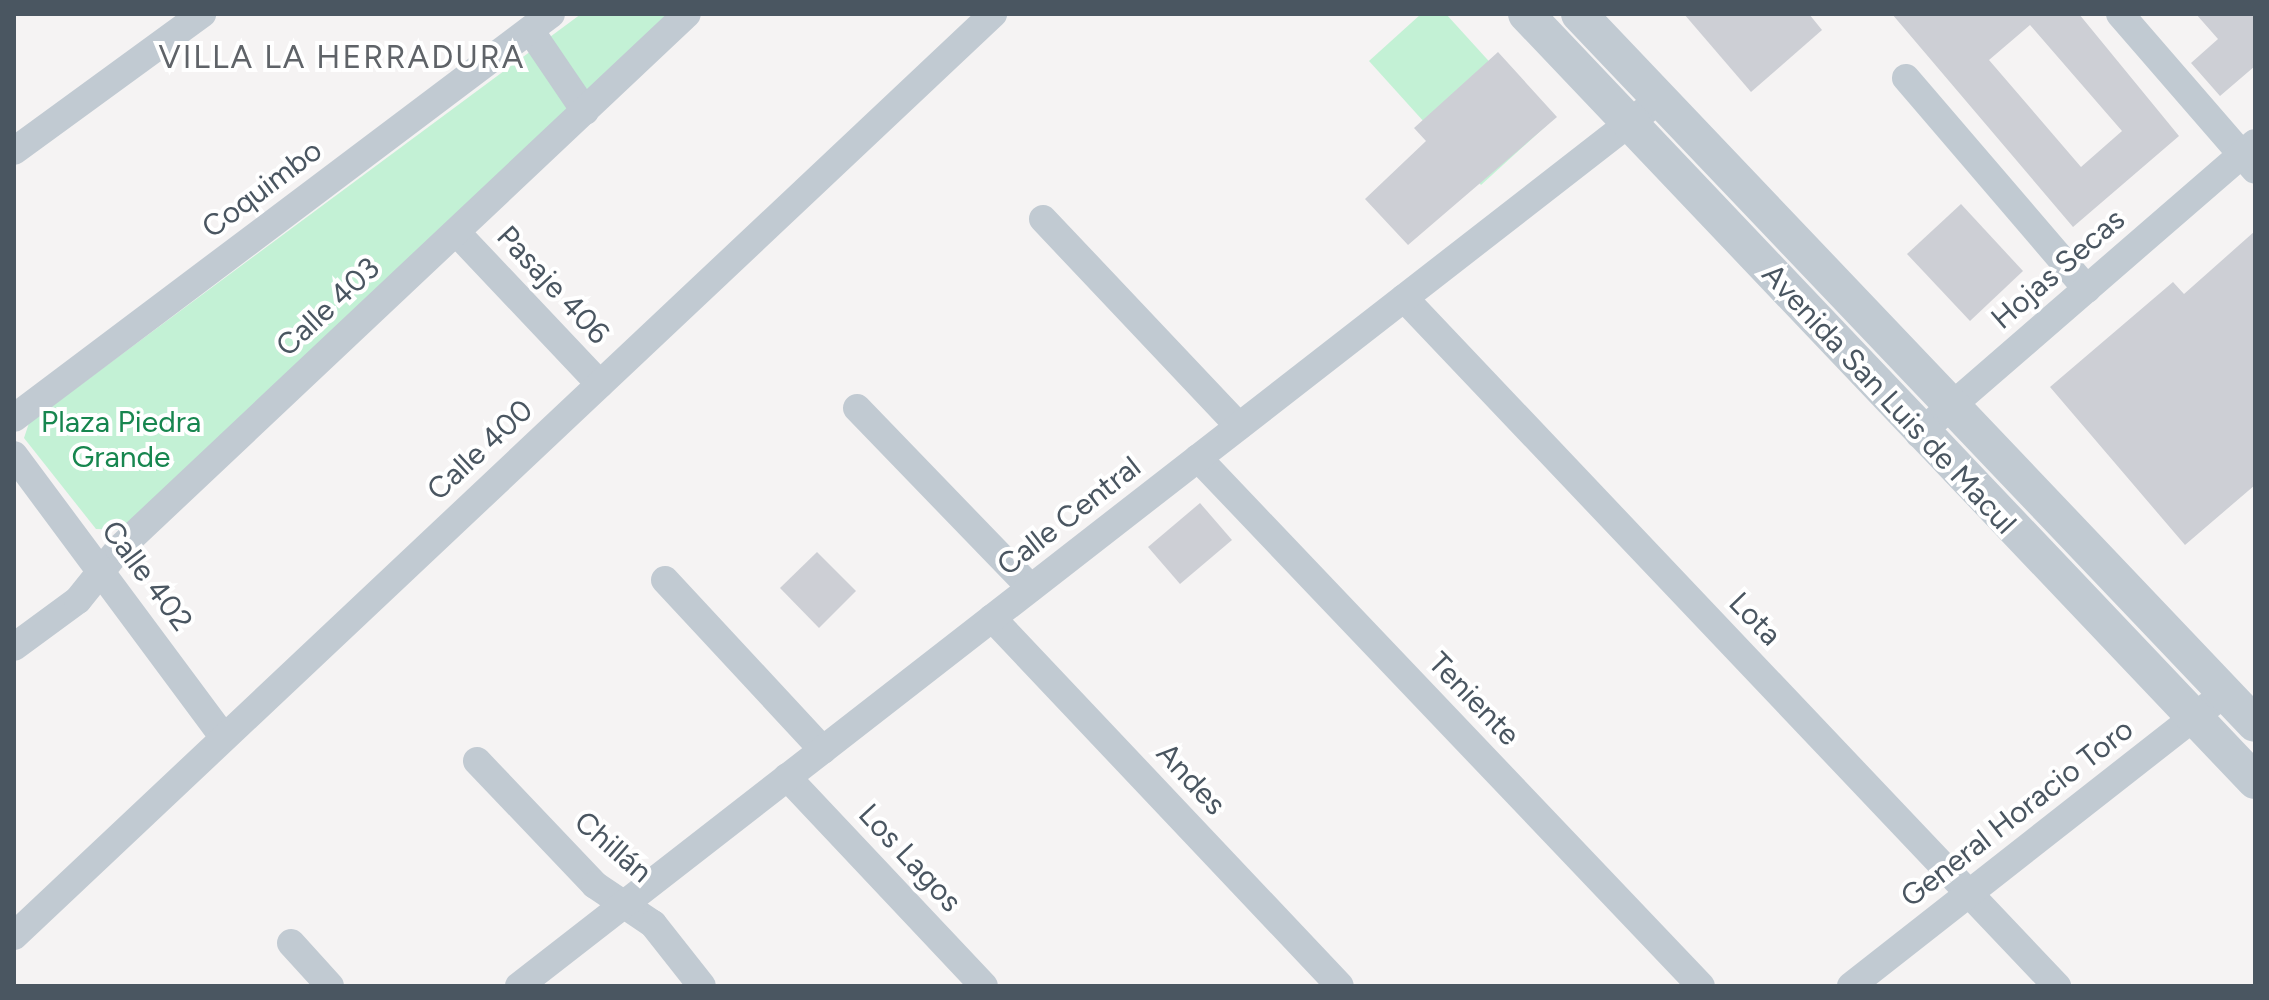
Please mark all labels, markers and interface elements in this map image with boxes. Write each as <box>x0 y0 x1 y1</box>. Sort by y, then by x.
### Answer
district label: VILLA LA HERRADURA <box>158 38 526 76</box>
street label: Coquimbo <box>195 132 329 246</box>
street label: Hojas Secas <box>1984 201 2132 337</box>
street label: Pasaje 406 <box>489 218 617 352</box>
street label: Calle 403 <box>269 250 387 364</box>
street label: Avenida San Luis de Macul <box>1755 257 2023 541</box>
street label: Calle 400 <box>420 392 540 508</box>
park label: Plaza Piedra Grande <box>41 404 201 474</box>
street label: Calle Central <box>990 449 1148 583</box>
street label: Calle 402 <box>94 514 200 638</box>
street label: Lota <box>1721 585 1789 653</box>
street label: Teniente <box>1421 645 1527 753</box>
street label: General Horacio Toro <box>1894 711 2140 915</box>
street label: Andes <box>1149 736 1233 822</box>
street label: Los Lagos <box>851 797 969 919</box>
street label: Chillán <box>567 804 659 890</box>

